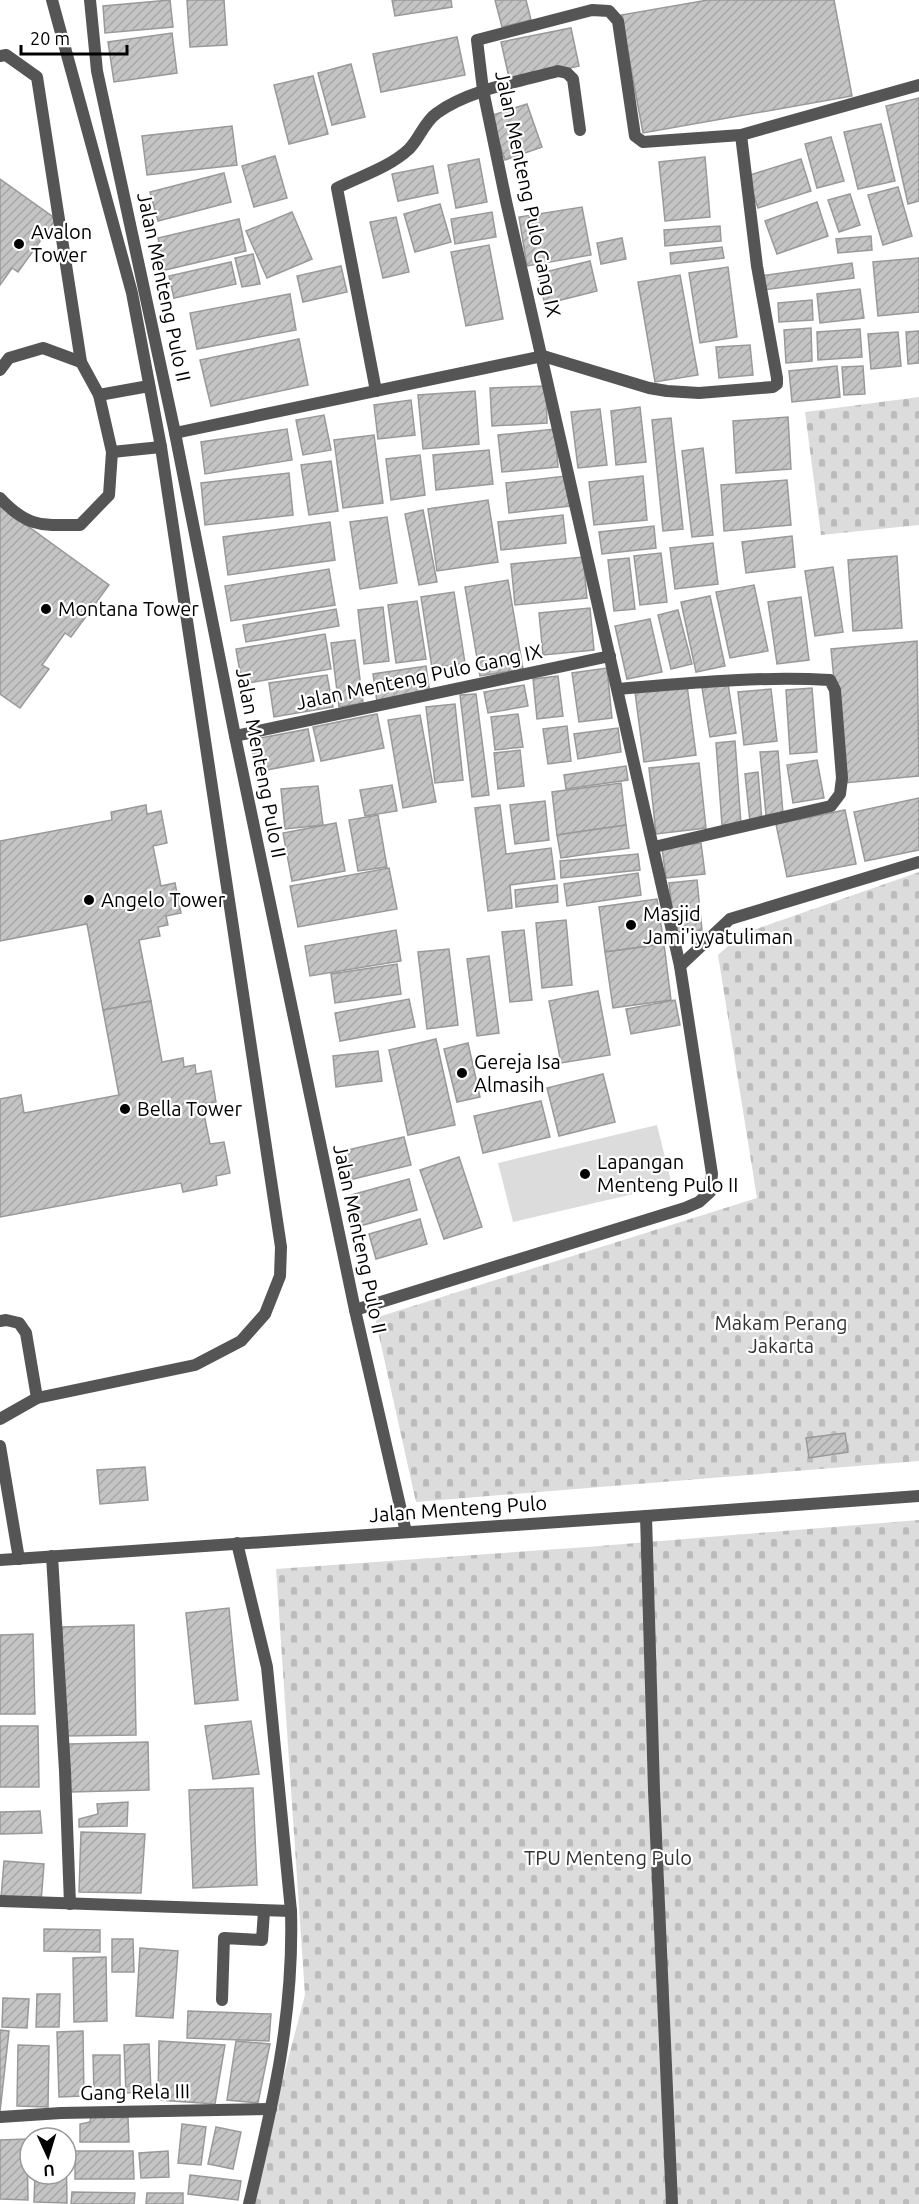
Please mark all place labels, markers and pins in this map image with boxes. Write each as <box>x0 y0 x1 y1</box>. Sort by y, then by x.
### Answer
place label: Avalon Tower <box>31 220 92 266</box>
marker: Avalon Tower <box>12 237 26 251</box>
place label: Montana Tower <box>58 597 199 620</box>
marker: Montana Tower <box>39 602 53 616</box>
place label: Angelo Tower <box>101 888 226 911</box>
marker: Angelo Tower <box>82 893 96 907</box>
place label: Masjid Jami'iyyatuliman <box>643 902 793 948</box>
marker: Masjid Jami'iyyatuliman <box>624 918 638 932</box>
place label: Gereja Isa Almasih <box>474 1050 561 1096</box>
marker: Gereja Isa Almasih <box>455 1066 469 1080</box>
place label: Bella Tower <box>137 1097 242 1120</box>
marker: Bella Tower <box>118 1102 132 1116</box>
place label: Lapangan Menteng Pulo II <box>597 1150 738 1196</box>
marker: Lapangan Menteng Pulo II <box>578 1167 592 1181</box>

